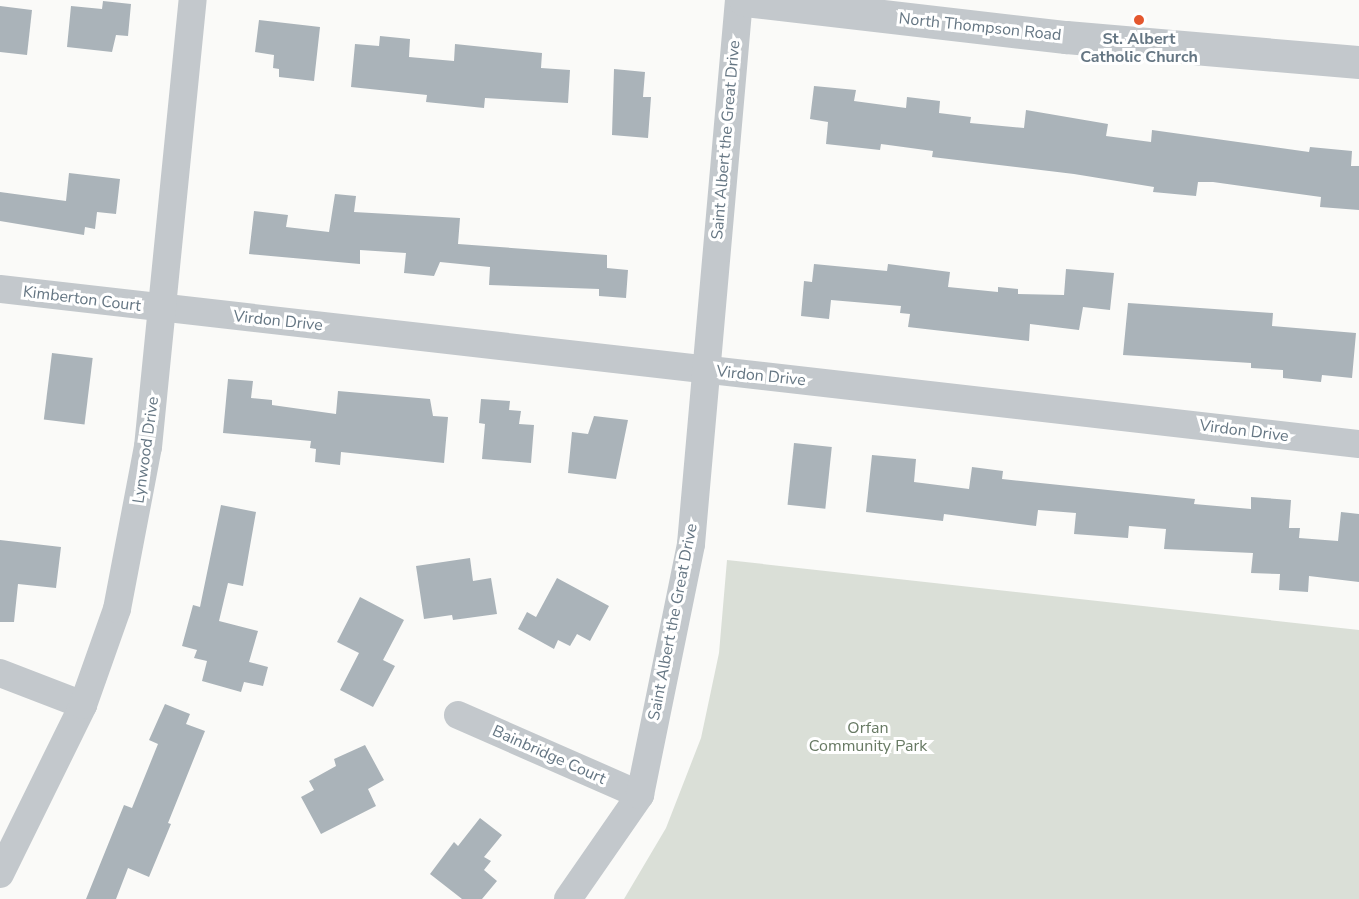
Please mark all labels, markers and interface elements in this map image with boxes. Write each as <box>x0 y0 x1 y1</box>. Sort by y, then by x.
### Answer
street label: North Thompson Road <box>898 9 1062 45</box>
marker: St. Albert Catholic Church <box>1132 13 1146 27</box>
place label: St. Albert Catholic Church <box>1080 29 1198 67</box>
street label: Saint Albert the Great Drive <box>708 39 744 241</box>
street label: Kimberton Court <box>22 282 142 316</box>
street label: Virdon Drive <box>232 307 324 335</box>
street label: Virdon Drive <box>715 362 807 390</box>
street label: Lynwood Drive <box>129 395 163 505</box>
street label: Virdon Drive <box>1198 416 1290 446</box>
street label: Saint Albert the Great Drive <box>644 522 702 722</box>
park label: Orfan Community Park <box>809 718 927 756</box>
street label: Bainbridge Court <box>489 721 609 789</box>

